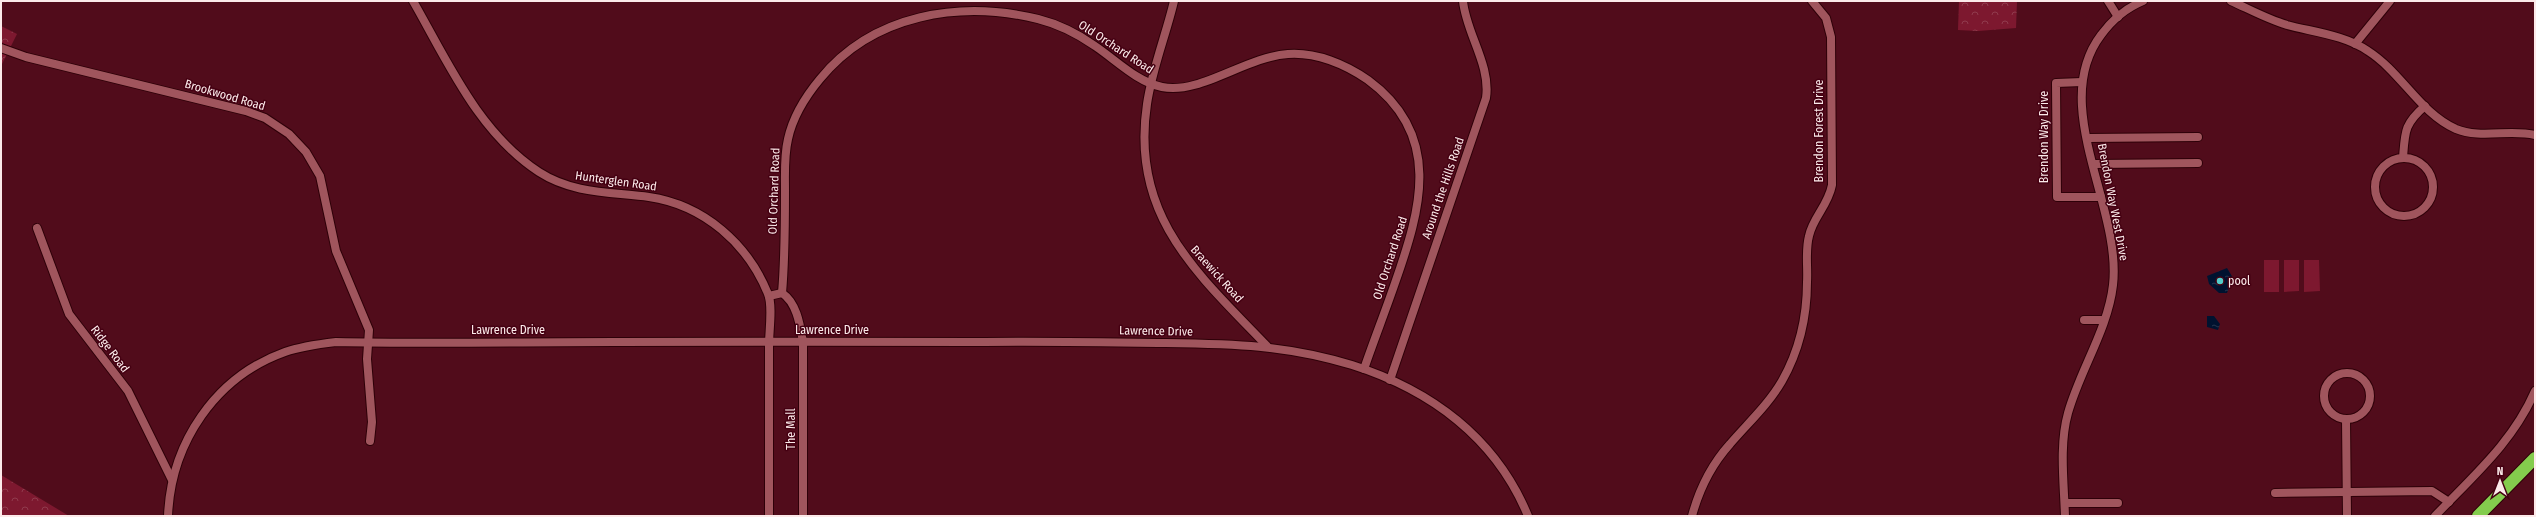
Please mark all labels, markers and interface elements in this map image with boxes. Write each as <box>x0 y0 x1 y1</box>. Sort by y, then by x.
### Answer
street label: Old Orchard Road <box>1076 18 1156 76</box>
street label: Brookwood Road <box>183 77 267 113</box>
street label: Brendon Forest Drive <box>1812 80 1826 182</box>
street label: Brendon Way Drive <box>2037 91 2051 183</box>
street label: Around the Hills Road <box>1419 135 1467 241</box>
street label: Brendon Way West Drive <box>2095 142 2131 262</box>
street label: Old Orchard Road <box>765 147 783 235</box>
street label: Hunterglen Road <box>574 168 658 194</box>
street label: Old Orchard Road <box>1370 215 1410 301</box>
street label: Braewick Road <box>1188 243 1246 305</box>
place label: pool <box>2228 274 2250 288</box>
marker: pool <box>2215 276 2225 286</box>
street label: Ridge Road <box>88 323 132 375</box>
street label: Lawrence Drive <box>471 323 545 337</box>
street label: Lawrence Drive <box>795 323 869 337</box>
street label: Lawrence Drive <box>1119 323 1193 339</box>
street label: The Mall <box>784 408 798 450</box>
north arrow <box>2480 461 2520 501</box>
text: N <box>2497 465 2503 478</box>

